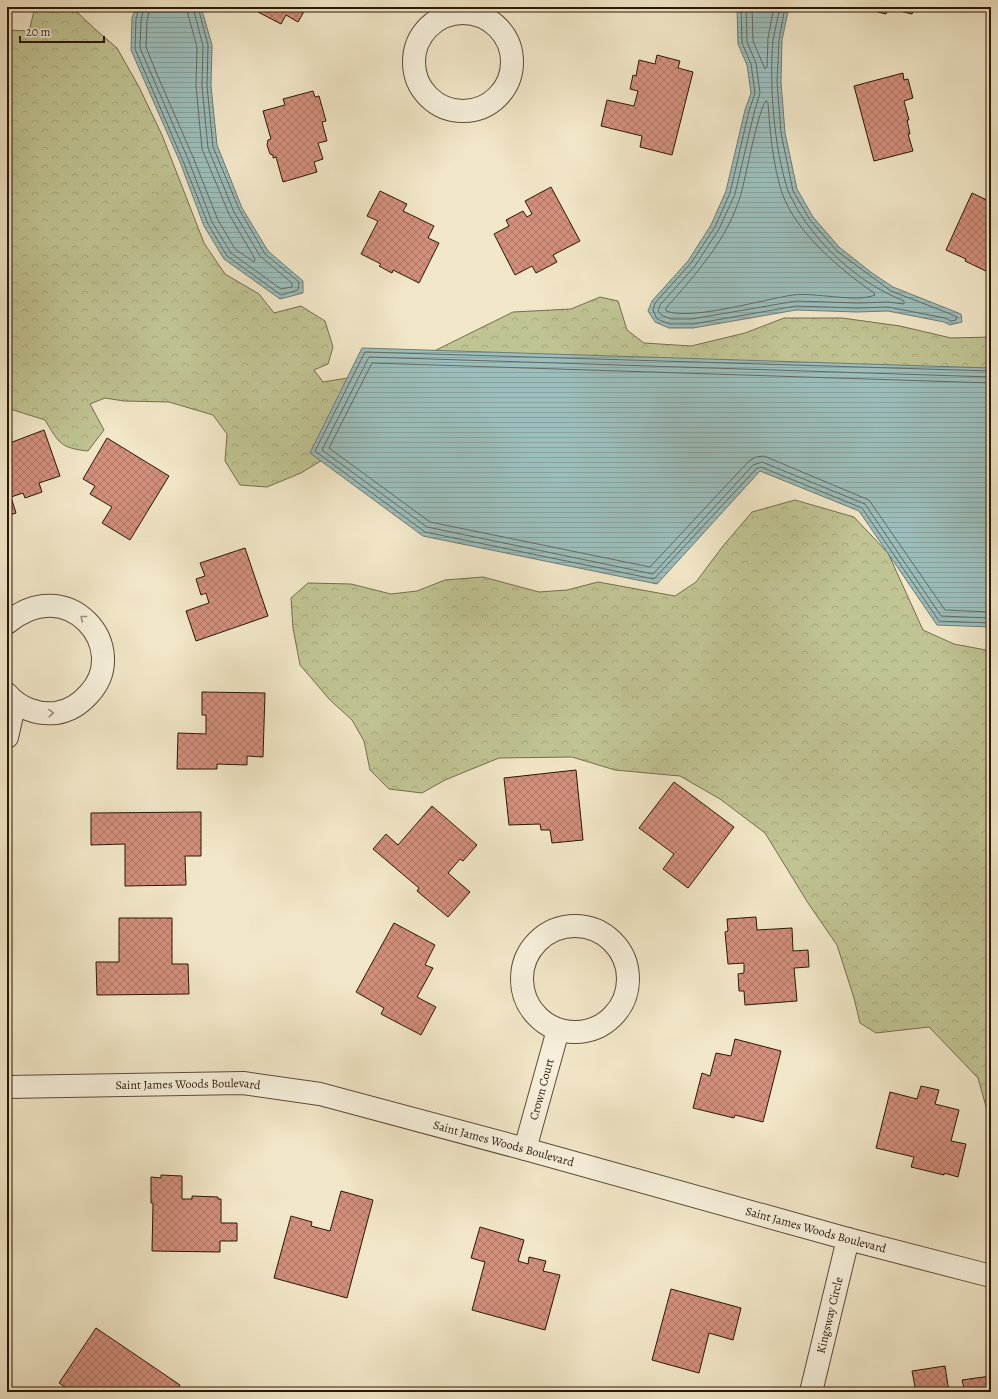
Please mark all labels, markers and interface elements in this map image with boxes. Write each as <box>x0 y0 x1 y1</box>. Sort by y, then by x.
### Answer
scale bar <box>20 18 104 44</box>
text: 20 m <box>26 24 50 40</box>
one-way arrow <box>80 616 87 623</box>
one-way arrow <box>48 708 54 717</box>
street label: Crown Court <box>525 1057 558 1122</box>
street label: Saint James Woods Boulevard <box>115 1075 262 1093</box>
street label: Saint James Woods Boulevard <box>431 1117 576 1170</box>
street label: Saint James Woods Boulevard <box>744 1203 889 1257</box>
street label: Kingsway Circle <box>813 1275 847 1355</box>

